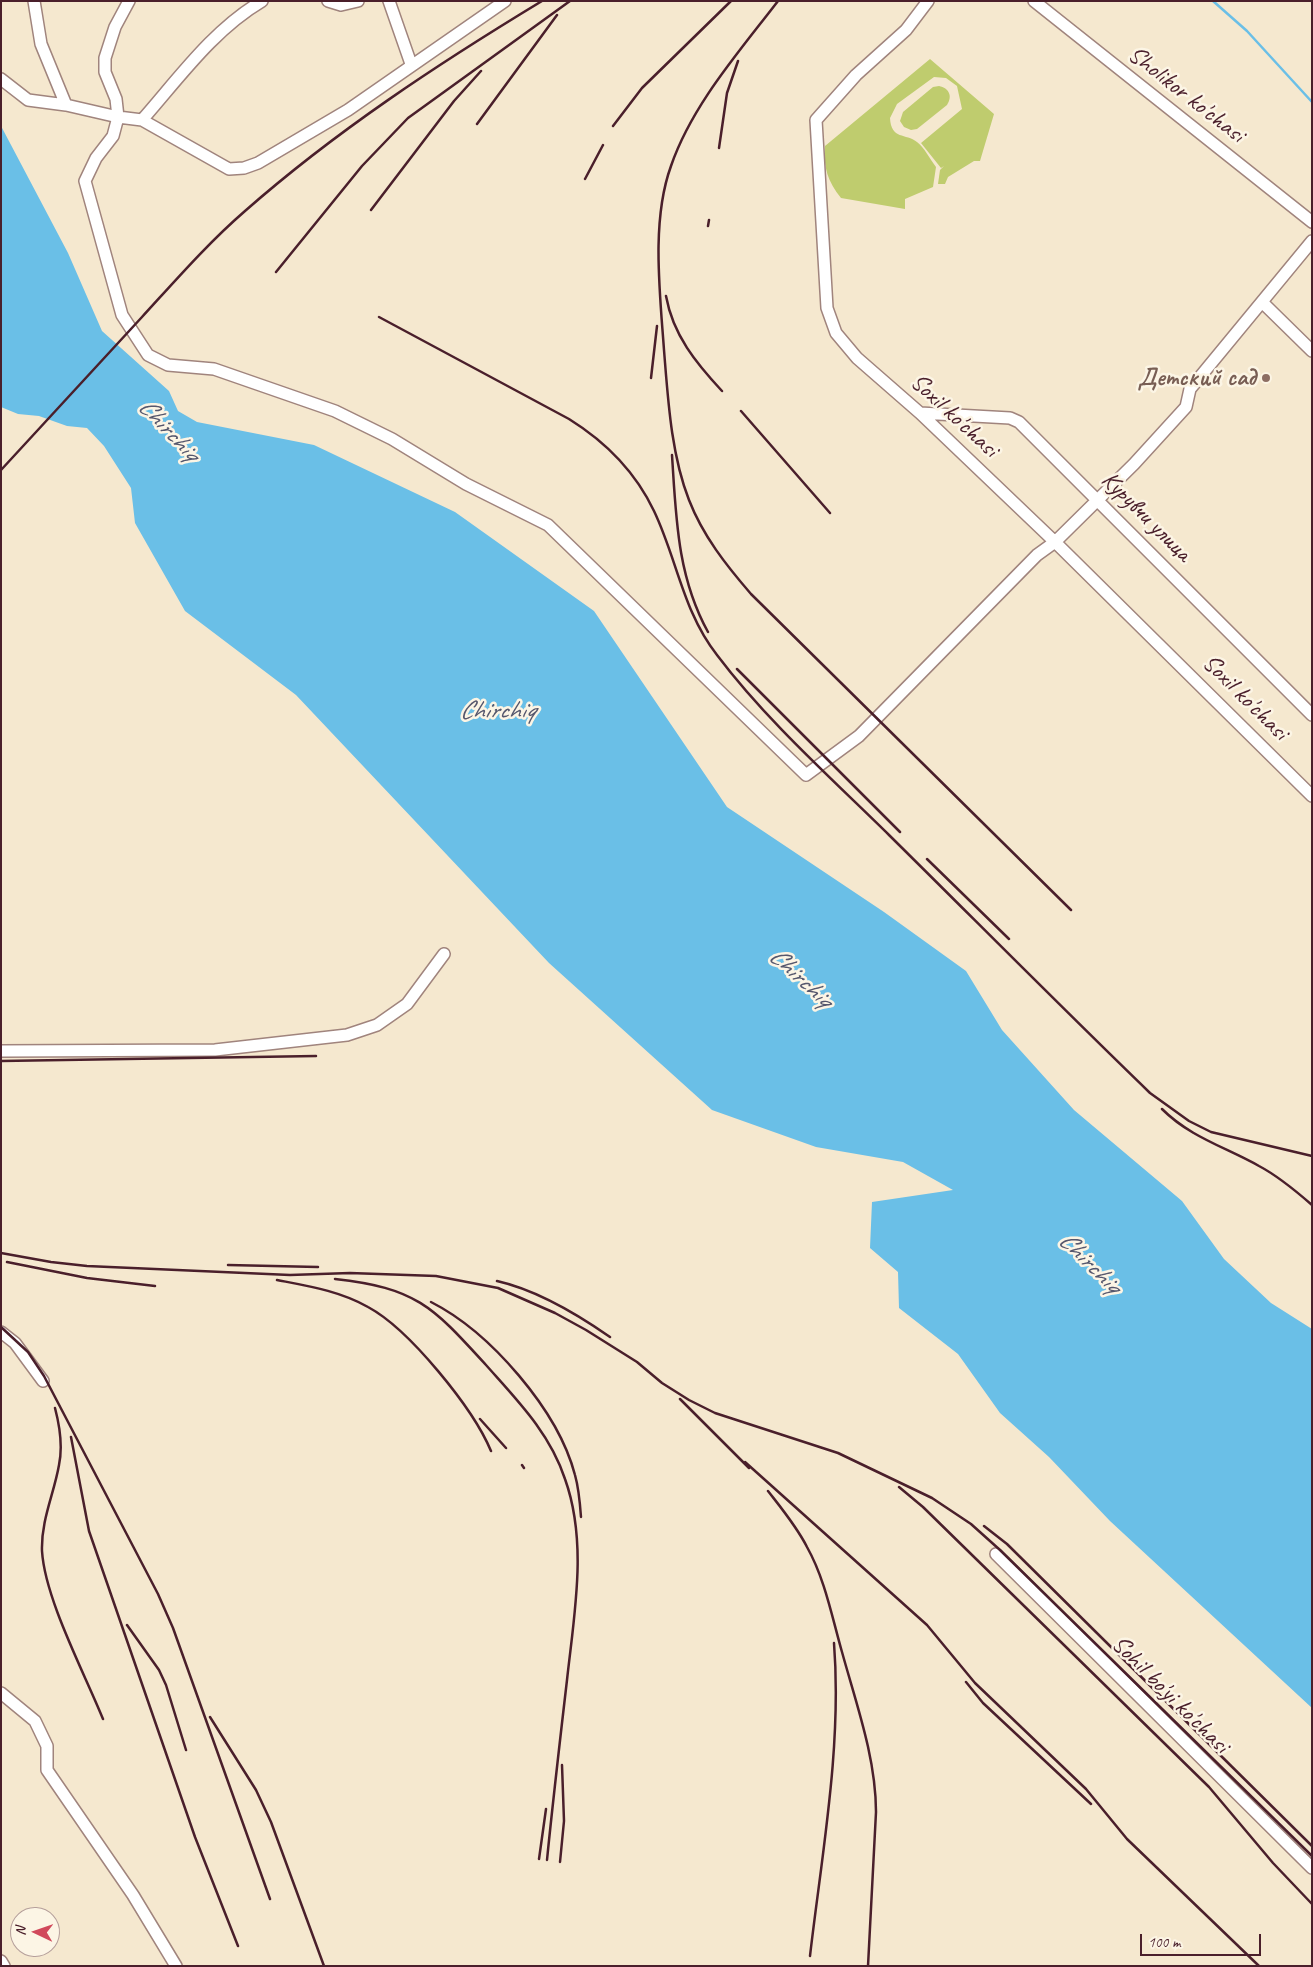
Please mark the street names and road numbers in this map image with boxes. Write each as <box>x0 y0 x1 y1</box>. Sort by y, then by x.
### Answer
street label: Sholikor ko'chasi <box>1121 40 1251 150</box>
street label: Soxil ko'chasi <box>904 368 1004 464</box>
street label: Курувчи улица <box>1094 465 1198 569</box>
street label: Soxil ko'chasi <box>1196 649 1294 747</box>
street label: Sohil bo'yi ko'chasi <box>1105 1630 1235 1760</box>

